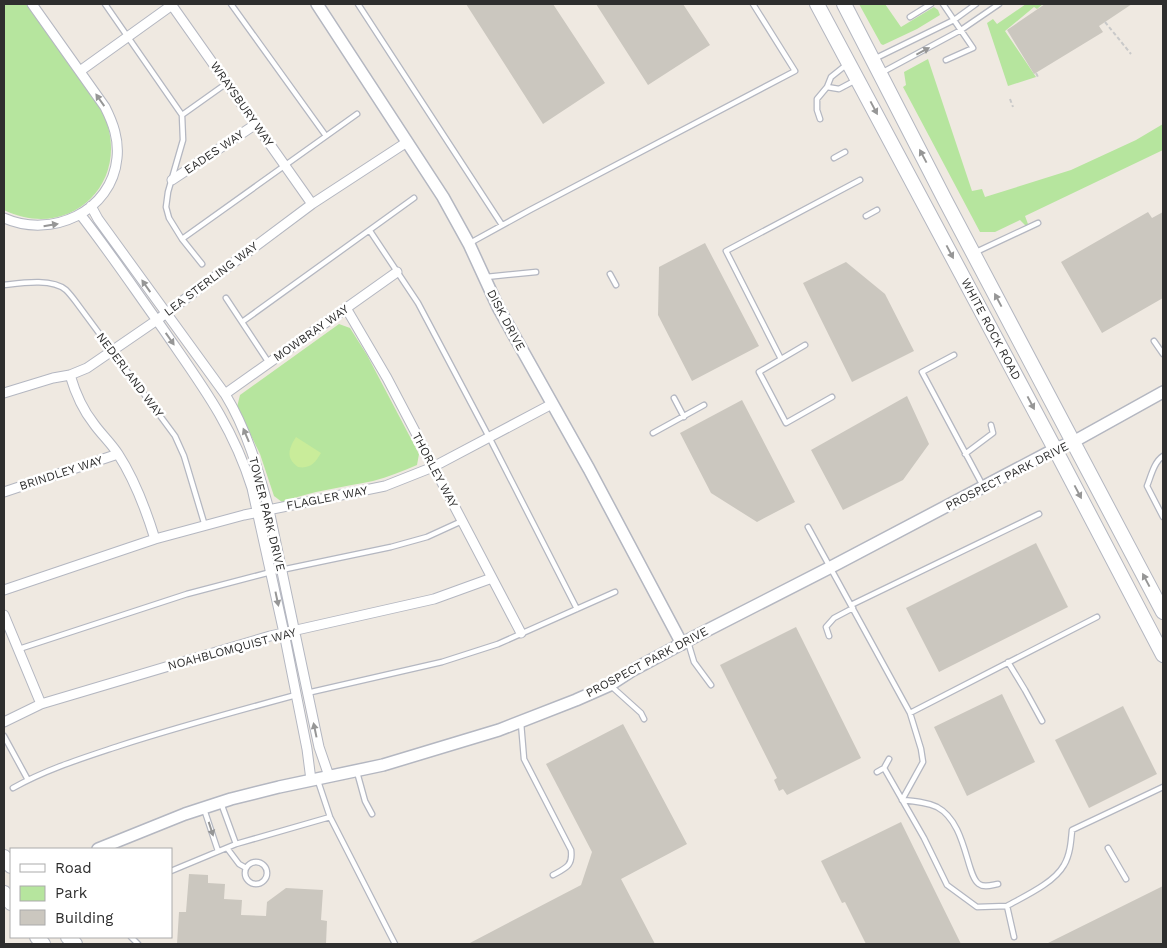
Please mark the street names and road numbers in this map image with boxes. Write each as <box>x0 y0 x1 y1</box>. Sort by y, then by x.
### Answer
street label: WRAYSBURY WAY <box>208 59 277 149</box>
street label: EADES WAY <box>182 127 246 177</box>
street label: LEA STERLING WAY <box>161 239 261 319</box>
street label: WHITE ROCK ROAD <box>958 276 1024 382</box>
street label: DISK DRIVE <box>484 287 528 353</box>
street label: MOWBRAY WAY <box>271 302 352 364</box>
street label: NEDERLAND WAY <box>94 330 166 420</box>
street label: THORLEY WAY <box>409 430 461 510</box>
street label: PROSPECT PARK DRIVE <box>943 439 1071 513</box>
street label: BRINDLEY WAY <box>18 453 105 493</box>
street label: TOWER PARK DRIVE <box>246 455 288 573</box>
street label: FLAGLER WAY <box>285 483 369 513</box>
street label: PROSPECT PARK DRIVE <box>584 624 711 700</box>
street label: NOAHBLOMQUIST WAY <box>166 625 298 673</box>

